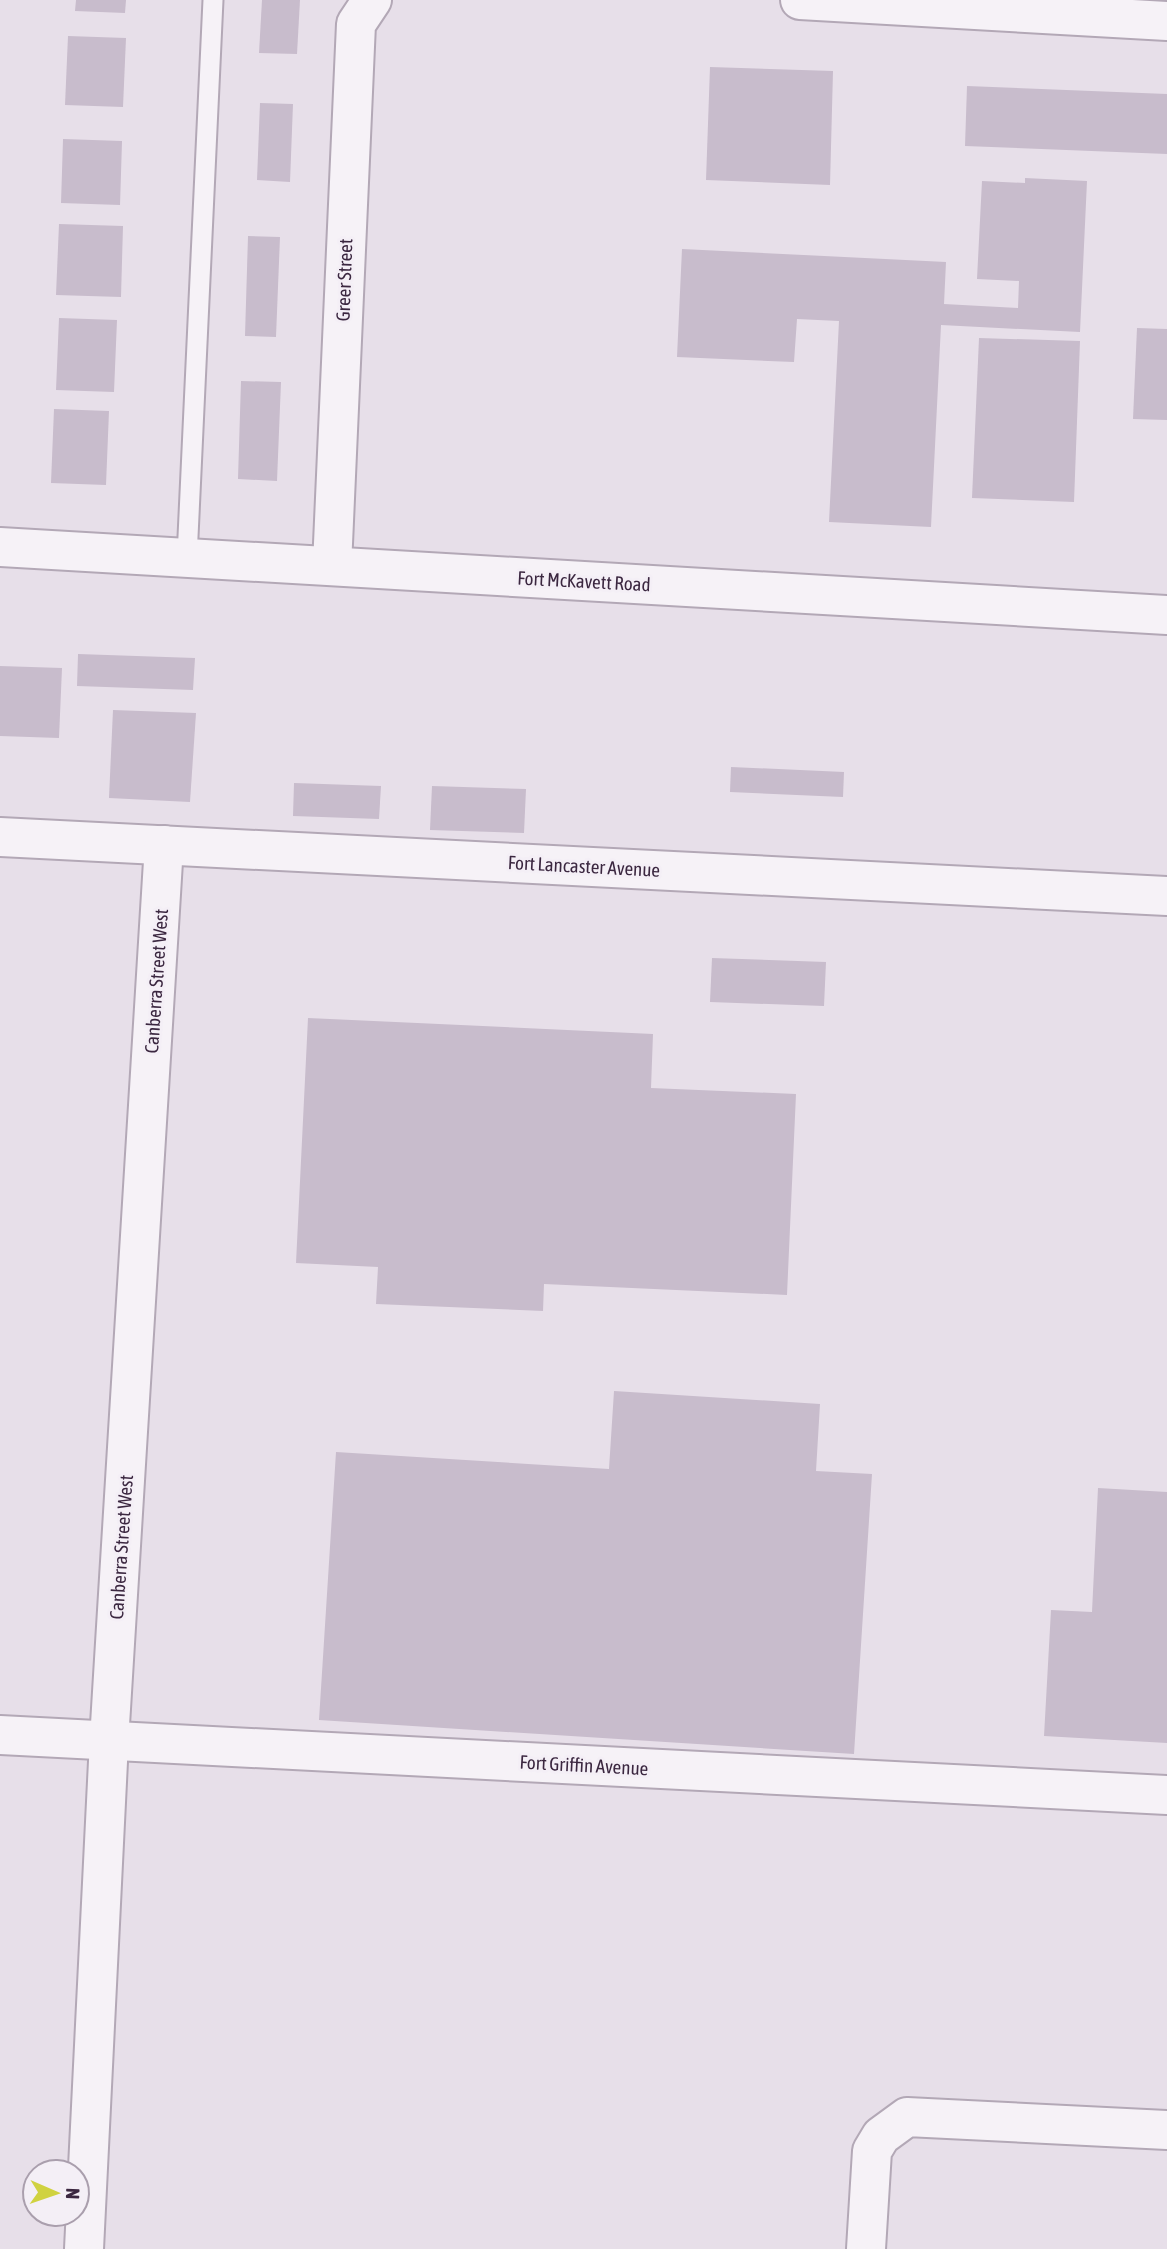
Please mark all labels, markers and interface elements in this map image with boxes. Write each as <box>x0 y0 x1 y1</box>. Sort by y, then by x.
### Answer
street label: Greer Street <box>332 238 356 322</box>
street label: Fort McKavett Road <box>517 567 651 595</box>
street label: Fort Lancaster Avenue <box>507 851 661 881</box>
street label: Canberra Street West <box>140 908 172 1054</box>
street label: Canberra Street West <box>105 1474 137 1620</box>
street label: Fort Griffin Avenue <box>519 1751 649 1779</box>
north arrow <box>21 2158 91 2228</box>
text: N <box>62 2188 84 2200</box>

